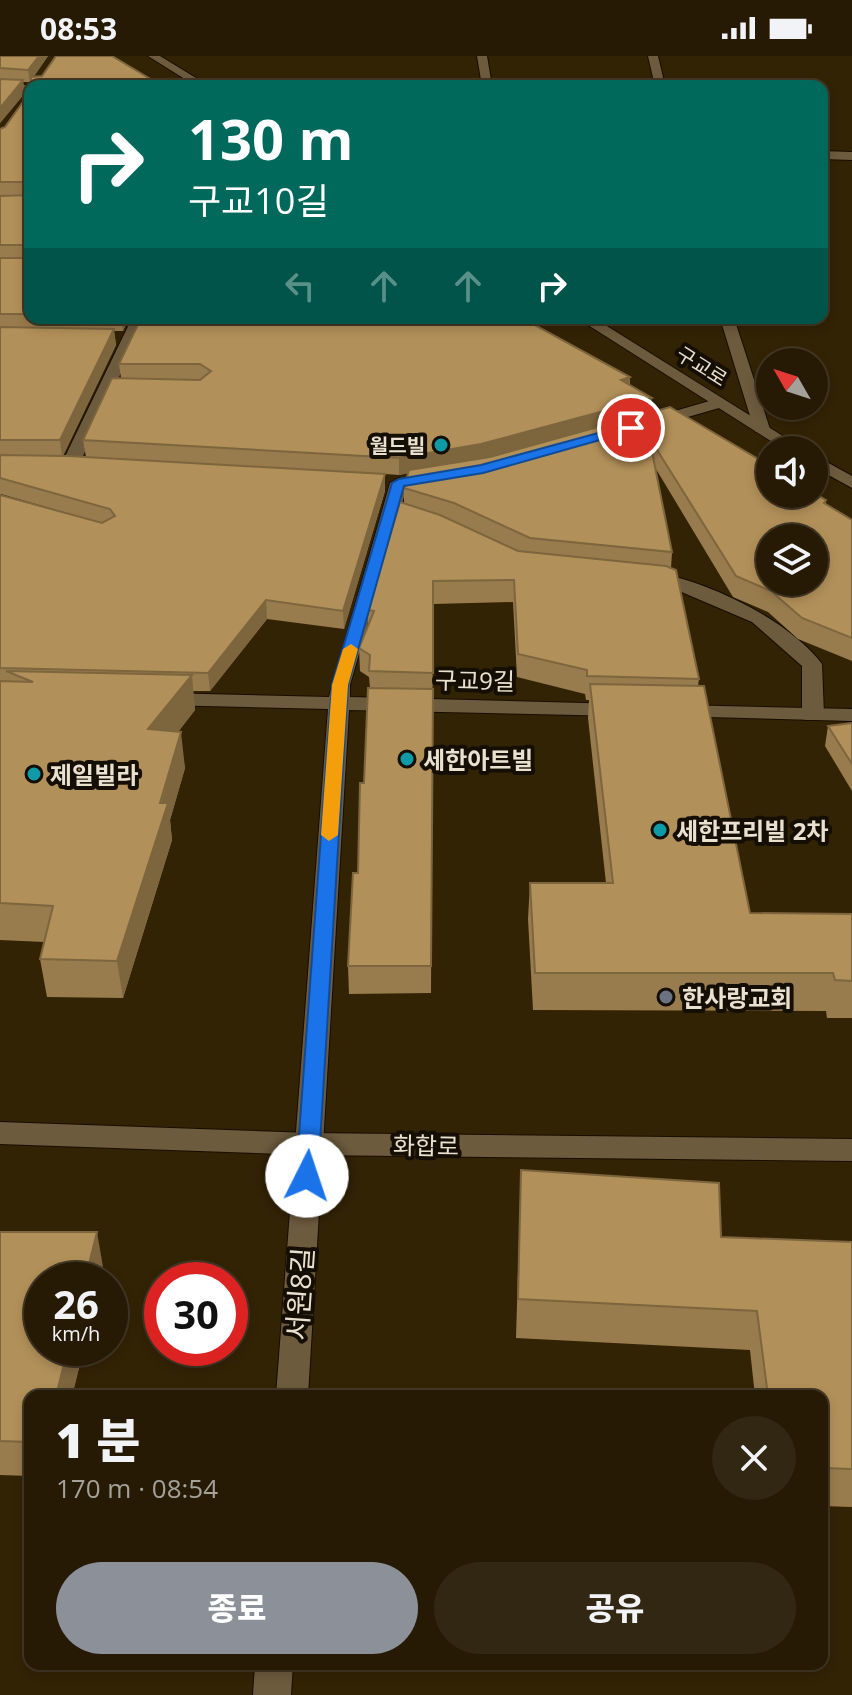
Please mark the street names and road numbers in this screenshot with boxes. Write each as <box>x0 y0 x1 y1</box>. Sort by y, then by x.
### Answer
street label: 구교로 <box>671 340 733 392</box>
street label: 구교9길 <box>435 663 515 697</box>
street label: 화합로 <box>393 1128 459 1162</box>
street label: 서원8길 <box>277 1246 321 1342</box>

